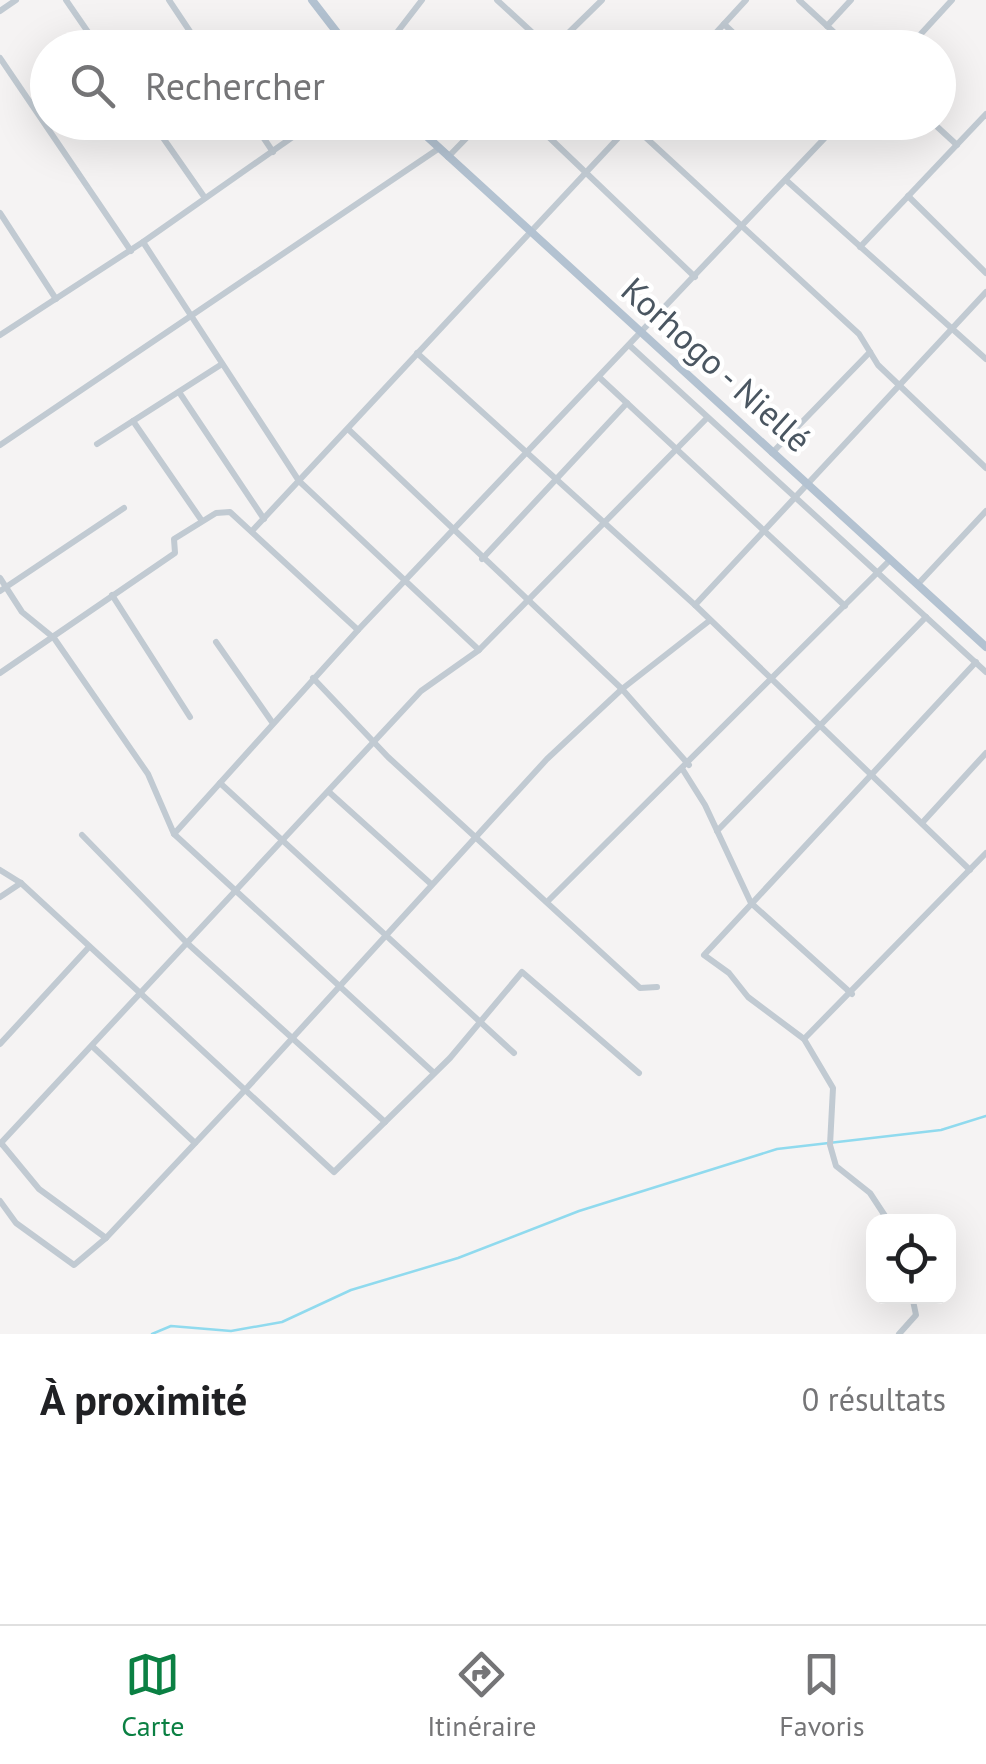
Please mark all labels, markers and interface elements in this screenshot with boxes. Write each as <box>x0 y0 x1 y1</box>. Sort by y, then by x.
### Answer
search box <box>30 30 956 140</box>
icon: search <box>65 58 120 113</box>
text: Rechercher <box>145 61 325 110</box>
street label: Korhogo - Niellé <box>612 267 821 462</box>
map controls <box>866 1214 956 1304</box>
button: locate <box>866 1214 956 1304</box>
text: À proximité <box>40 1372 247 1427</box>
text: 0 résultats <box>802 1378 946 1420</box>
tab: Carte <box>121 1647 185 1744</box>
tab: Itinéraire <box>427 1647 537 1744</box>
tab: Favoris <box>779 1647 865 1744</box>

